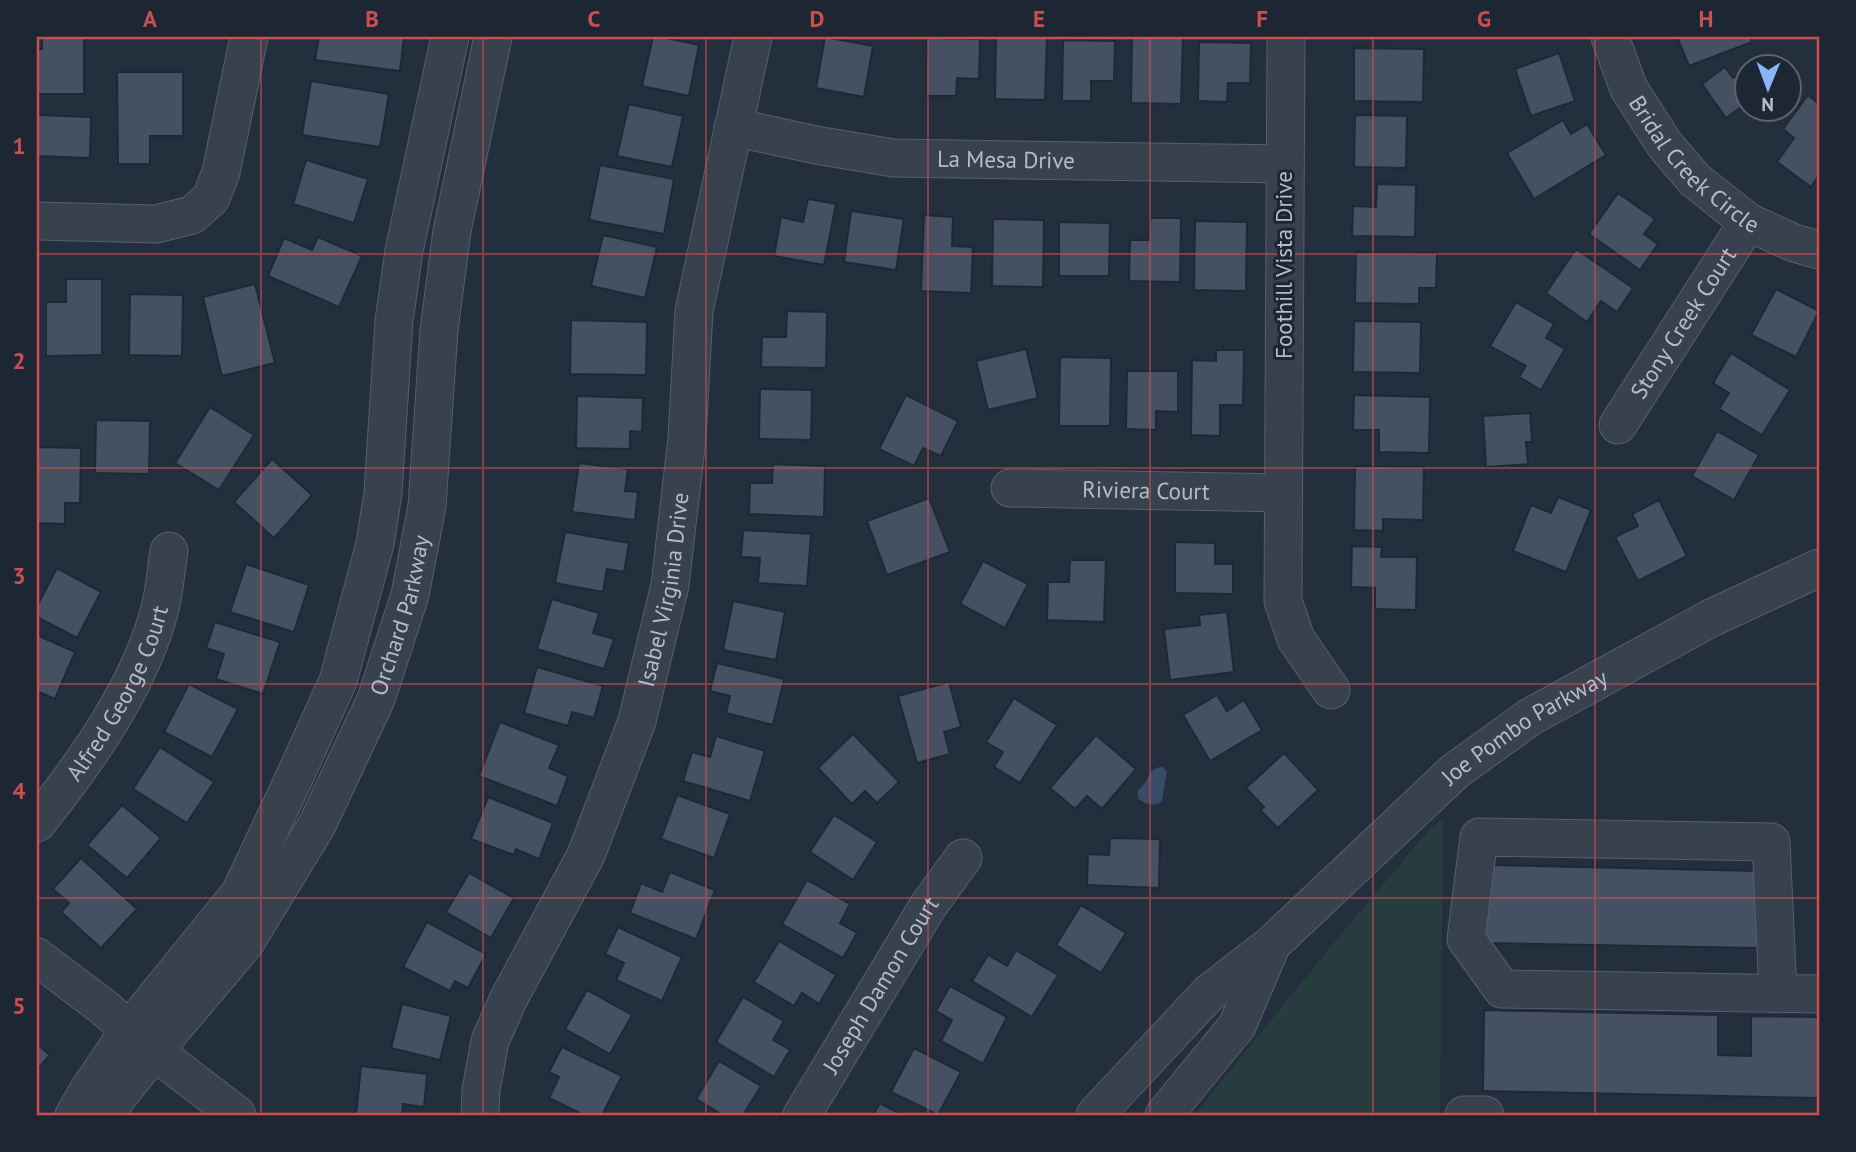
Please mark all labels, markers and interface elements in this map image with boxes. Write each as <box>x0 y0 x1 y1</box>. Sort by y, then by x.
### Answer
text: A <box>143 4 157 33</box>
text: B <box>365 4 379 33</box>
text: C <box>588 4 601 33</box>
text: D <box>810 4 824 33</box>
text: E <box>1033 4 1045 33</box>
text: F <box>1256 4 1268 33</box>
text: G <box>1477 4 1491 33</box>
text: H <box>1699 4 1713 33</box>
north arrow <box>1734 52 1804 122</box>
street label: Bridal Creek Circle <box>1623 90 1764 239</box>
text: N <box>1761 93 1774 117</box>
text: 1 <box>12 131 26 160</box>
street label: La Mesa Drive <box>937 144 1075 175</box>
street label: Foothill Vista Drive <box>1269 171 1298 359</box>
street label: Stony Creek Court <box>1624 241 1742 404</box>
text: 2 <box>12 346 26 375</box>
street label: Riviera Court <box>1082 474 1210 506</box>
street label: Isabel Virginia Drive <box>631 491 695 690</box>
street label: Orchard Parkway <box>363 532 435 699</box>
text: 3 <box>12 561 26 590</box>
street label: Alfred George Court <box>59 602 174 786</box>
street label: Joe Pombo Parkway <box>1434 662 1612 791</box>
text: 4 <box>12 776 26 805</box>
street label: Joseph Damon Court <box>815 890 944 1079</box>
text: 5 <box>12 991 26 1020</box>

